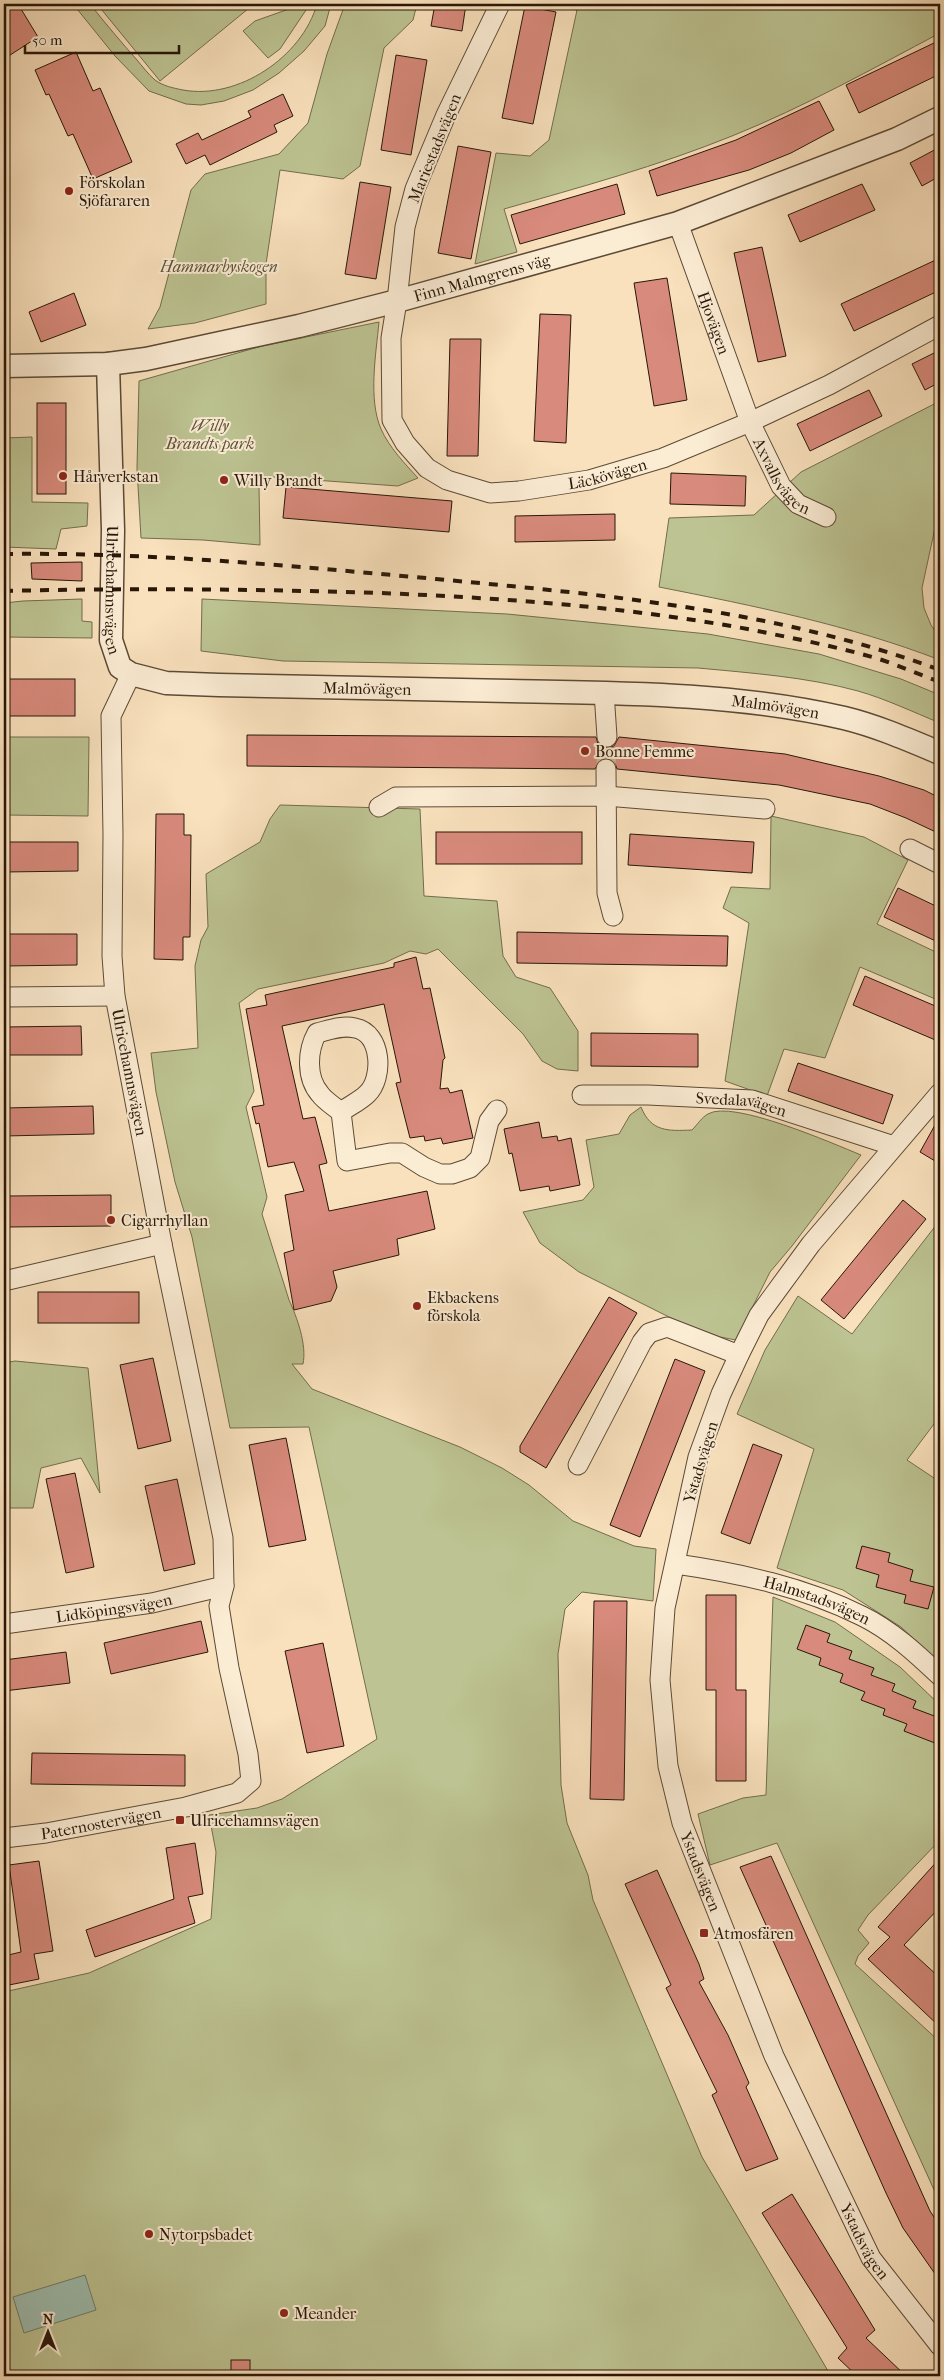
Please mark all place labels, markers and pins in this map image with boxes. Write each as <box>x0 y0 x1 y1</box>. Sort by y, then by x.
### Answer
place label: Förskolan Sjöfararen <box>79 173 151 210</box>
marker: Förskolan Sjöfararen <box>63 185 75 197</box>
place label: Hårverkstan <box>73 467 159 486</box>
marker: Hårverkstan <box>57 470 69 482</box>
place label: Willy Brandt <box>233 471 323 490</box>
marker: Willy Brandt <box>218 474 230 486</box>
place label: Bonne Femme <box>595 742 694 761</box>
marker: Bonne Femme <box>579 745 591 757</box>
place label: Cigarrhyllan <box>121 1211 209 1230</box>
marker: Cigarrhyllan <box>105 1214 117 1226</box>
place label: Ekbackens förskola <box>427 1288 499 1325</box>
marker: Ekbackens förskola <box>411 1300 423 1312</box>
place label: Ulricehamnsvägen <box>190 1811 320 1830</box>
marker: Ulricehamnsvägen <box>174 1814 186 1826</box>
place label: Atmosfären <box>713 1924 795 1943</box>
marker: Atmosfären <box>698 1927 710 1939</box>
place label: Nytorpsbadet <box>159 2225 253 2244</box>
marker: Nytorpsbadet <box>143 2228 155 2240</box>
place label: Meander <box>294 2304 357 2323</box>
marker: Meander <box>278 2307 290 2319</box>

